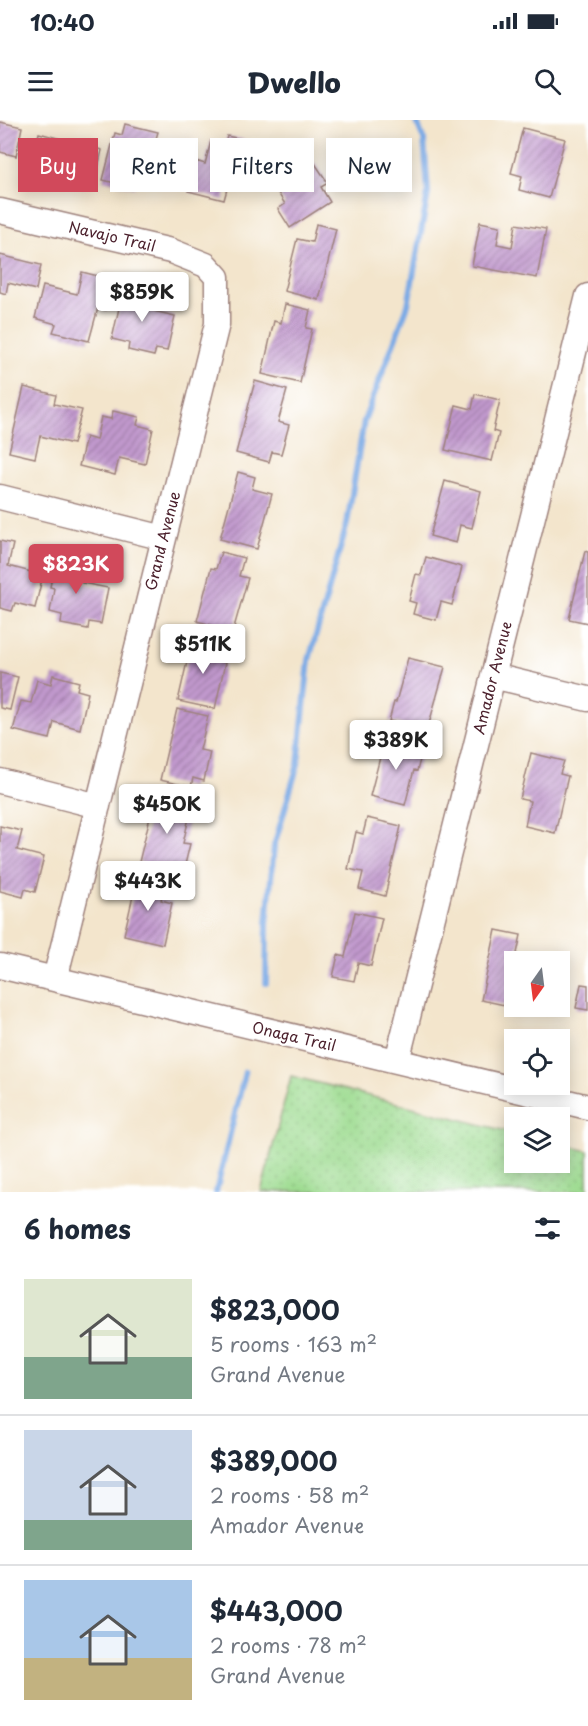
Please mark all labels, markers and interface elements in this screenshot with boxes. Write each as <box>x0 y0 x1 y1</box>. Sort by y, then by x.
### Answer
text: 10:40 <box>30 5 95 38</box>
text: Dwello <box>247 61 341 102</box>
icon: menu <box>24 65 57 98</box>
icon: search <box>531 65 564 98</box>
chip: Buy <box>18 138 98 192</box>
chip: Rent <box>110 138 198 192</box>
chip: Filters <box>210 138 314 192</box>
chip: New <box>326 138 412 192</box>
street label: Navajo Trail <box>67 214 158 257</box>
pin: $859K <box>100 272 184 323</box>
text: $859K <box>110 276 174 306</box>
street label: Grand Avenue <box>138 489 185 593</box>
pin: $823K <box>34 544 118 595</box>
text: $823K <box>43 548 109 578</box>
street label: Amador Avenue <box>466 619 517 737</box>
pin: $511K <box>161 624 245 675</box>
text: $511K <box>174 628 232 658</box>
pin: $389K <box>354 720 438 771</box>
text: $389K <box>364 724 428 754</box>
pin: $450K <box>125 784 209 835</box>
text: $450K <box>133 788 201 818</box>
pin: $443K <box>106 861 190 912</box>
text: $443K <box>114 865 182 895</box>
north arrow <box>504 951 570 1017</box>
map controls <box>504 951 570 1173</box>
street label: Onaga Trail <box>250 1015 339 1056</box>
button: locate <box>504 1029 570 1095</box>
button: layers <box>504 1107 570 1173</box>
text: 6 homes <box>24 1209 131 1248</box>
icon: filters <box>531 1212 564 1245</box>
text: $823,000 <box>210 1290 340 1329</box>
icon: home <box>72 1303 144 1375</box>
text: 5 rooms · 163 m² <box>210 1329 377 1359</box>
text: Grand Avenue <box>210 1359 345 1389</box>
text: $389,000 <box>210 1441 338 1480</box>
icon: home <box>72 1454 144 1526</box>
text: 2 rooms · 58 m² <box>210 1480 369 1510</box>
text: Amador Avenue <box>210 1510 364 1540</box>
text: $443,000 <box>210 1591 343 1630</box>
icon: home <box>72 1604 144 1676</box>
text: 2 rooms · 78 m² <box>210 1630 367 1660</box>
text: Grand Avenue <box>210 1660 345 1690</box>

